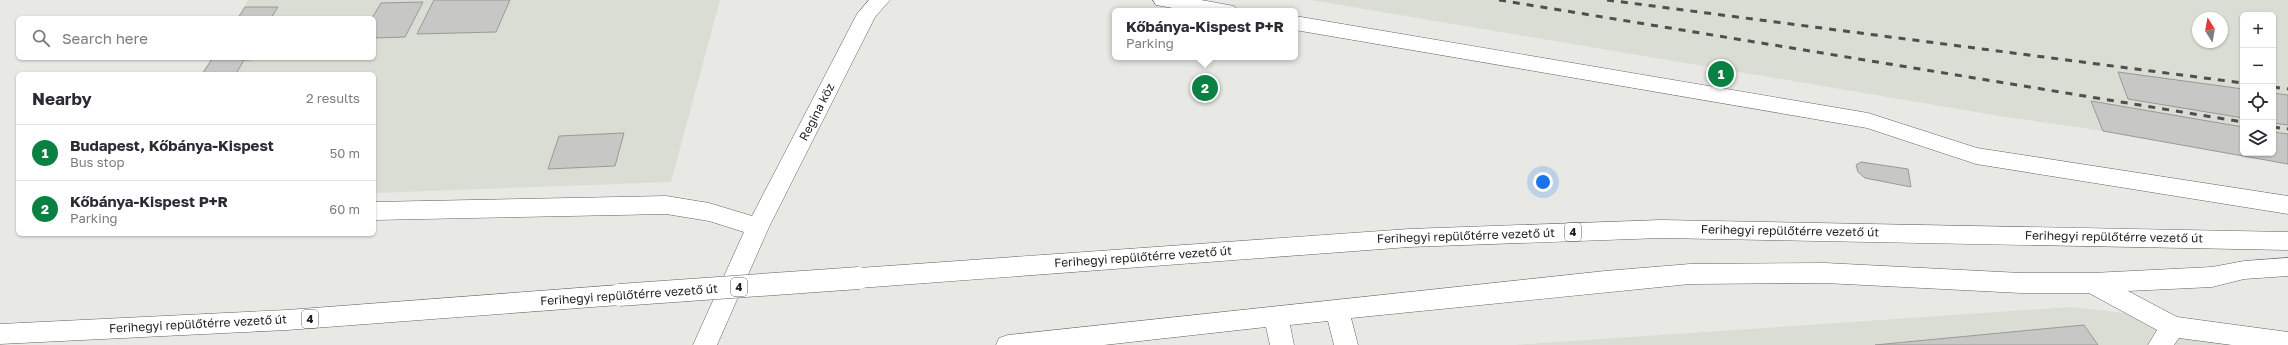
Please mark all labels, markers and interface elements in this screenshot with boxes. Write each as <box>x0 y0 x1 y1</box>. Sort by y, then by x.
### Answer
popup <box>1112 8 1298 60</box>
north arrow <box>2192 12 2228 48</box>
map controls <box>2240 12 2276 156</box>
button: + <box>2240 12 2276 48</box>
search box <box>16 16 376 60</box>
text: Kőbánya-Kispest P+R <box>1126 17 1284 35</box>
icon: search <box>30 27 52 49</box>
text: Search here <box>62 29 148 47</box>
text: Parking <box>1126 35 1174 51</box>
button: − <box>2240 48 2276 84</box>
pin: 1 <box>1708 59 1734 89</box>
pin: 2 <box>1192 73 1218 103</box>
street label: Regina köz <box>796 80 837 143</box>
button: locate <box>2240 84 2276 120</box>
text: Nearby <box>32 88 92 109</box>
text: 2 results <box>306 90 360 106</box>
button: layers <box>2240 120 2276 156</box>
text: Budapest, Kőbánya-Kispest <box>70 136 274 154</box>
text: 1 <box>42 145 48 161</box>
text: 50 m <box>330 145 360 161</box>
text: Bus stop <box>70 154 125 170</box>
your location <box>1533 172 1553 192</box>
text: Kőbánya-Kispest P+R <box>70 192 228 210</box>
text: 2 <box>41 201 49 217</box>
text: 60 m <box>329 201 360 217</box>
text: Parking <box>70 210 118 226</box>
street label: Ferihegyi repülőtérre vezető út <box>1701 221 1879 240</box>
road number: 4 <box>1565 223 1581 241</box>
street label: Ferihegyi repülőtérre vezető út <box>1377 225 1555 246</box>
street label: Ferihegyi repülőtérre vezető út <box>2025 227 2203 246</box>
street label: Ferihegyi repülőtérre vezető út <box>1054 243 1233 270</box>
road number: 4 <box>731 278 747 296</box>
street label: Ferihegyi repülőtérre vezető út <box>540 281 719 308</box>
road number: 4 <box>302 310 318 328</box>
street label: Ferihegyi repülőtérre vezető út <box>109 311 288 336</box>

